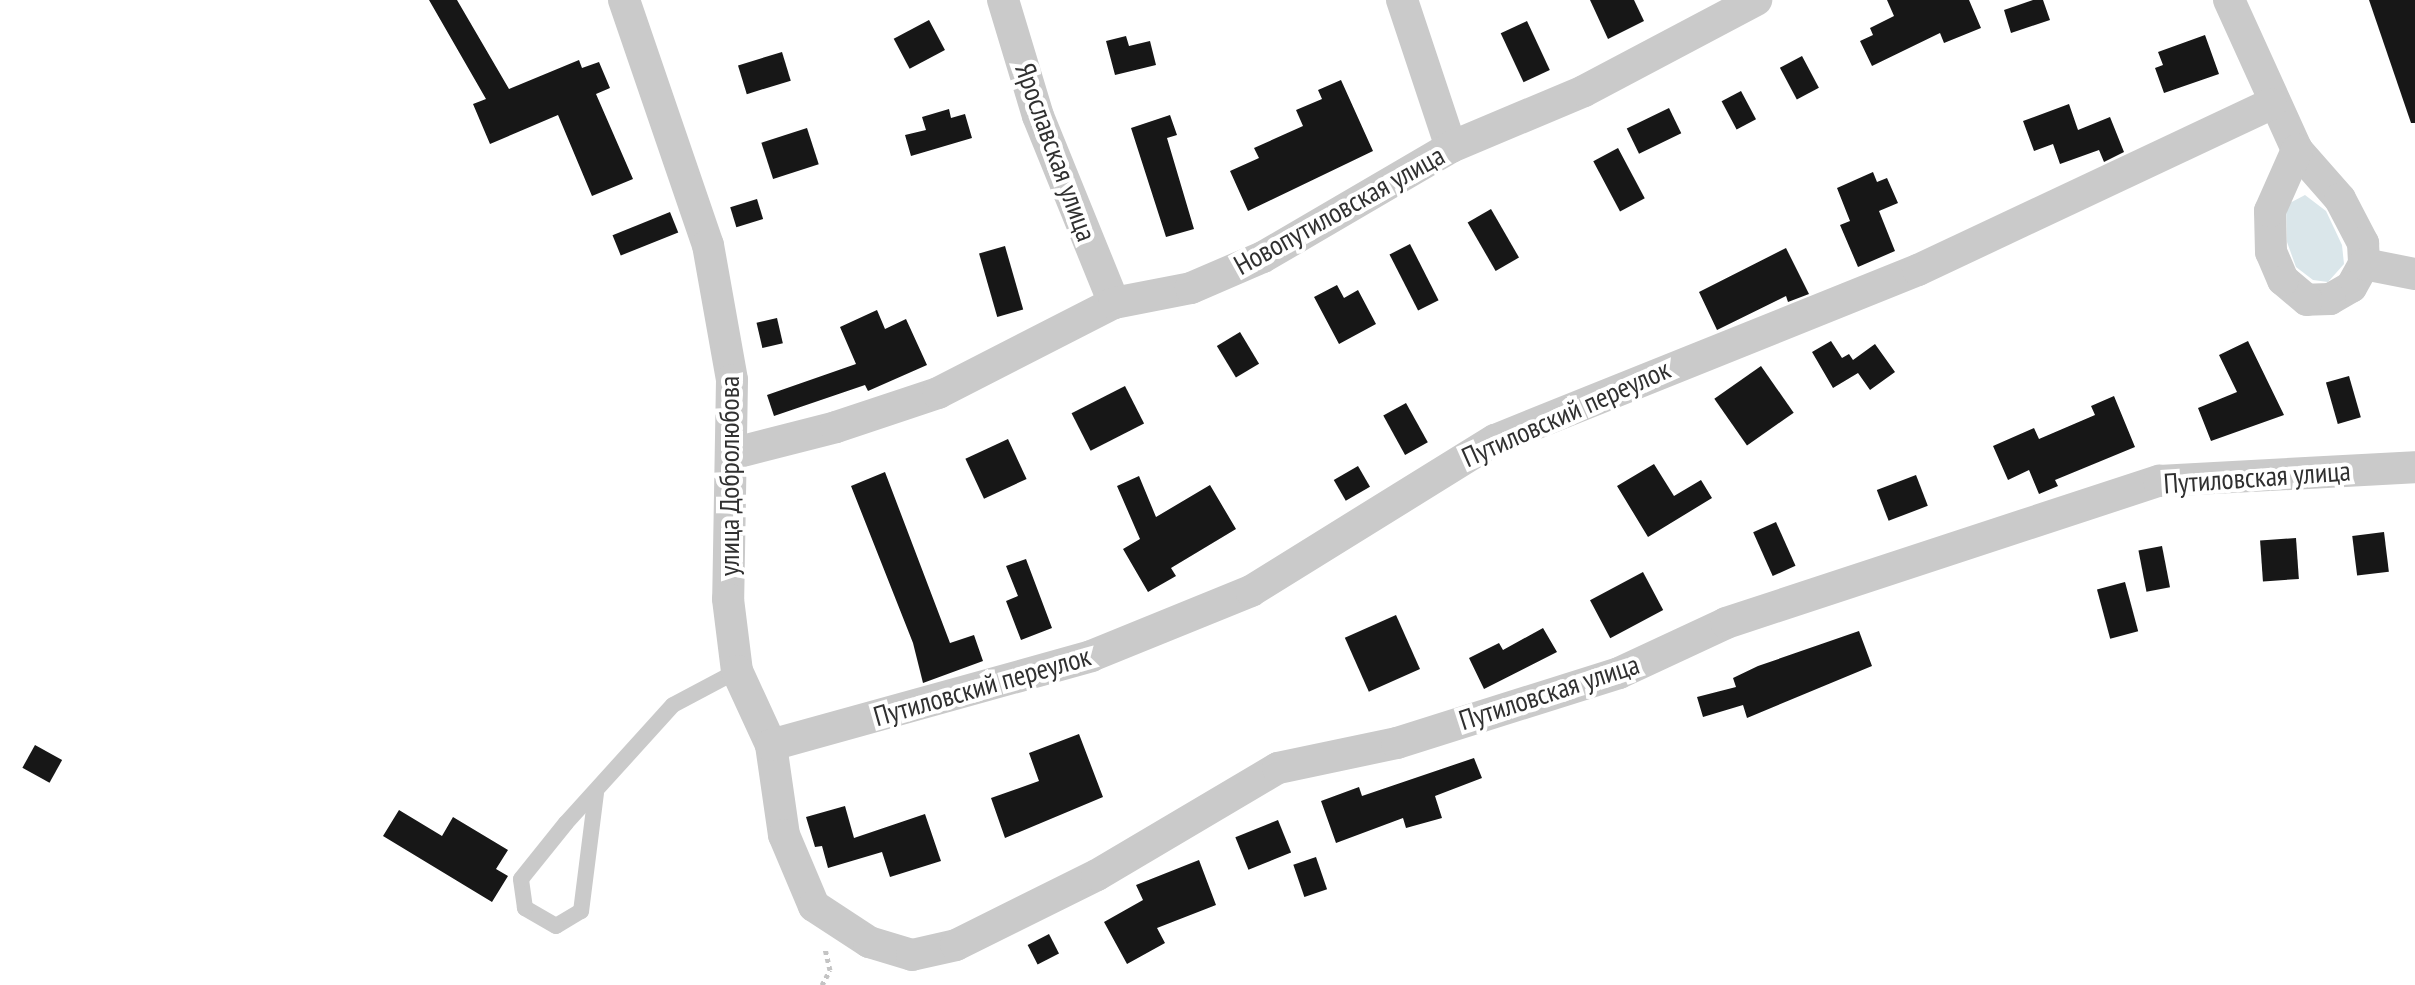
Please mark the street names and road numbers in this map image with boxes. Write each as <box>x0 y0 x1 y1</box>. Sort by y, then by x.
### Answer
street label: Ярославская улица <box>1008 58 1104 246</box>
street label: Новопутиловская улица <box>1228 138 1450 282</box>
street label: Путиловский переулок <box>1457 352 1675 474</box>
street label: улица Добролюбова <box>712 376 746 576</box>
street label: Путиловская улица <box>2162 454 2352 500</box>
street label: Путиловский переулок <box>870 639 1094 733</box>
street label: Путиловская улица <box>1455 647 1643 737</box>

